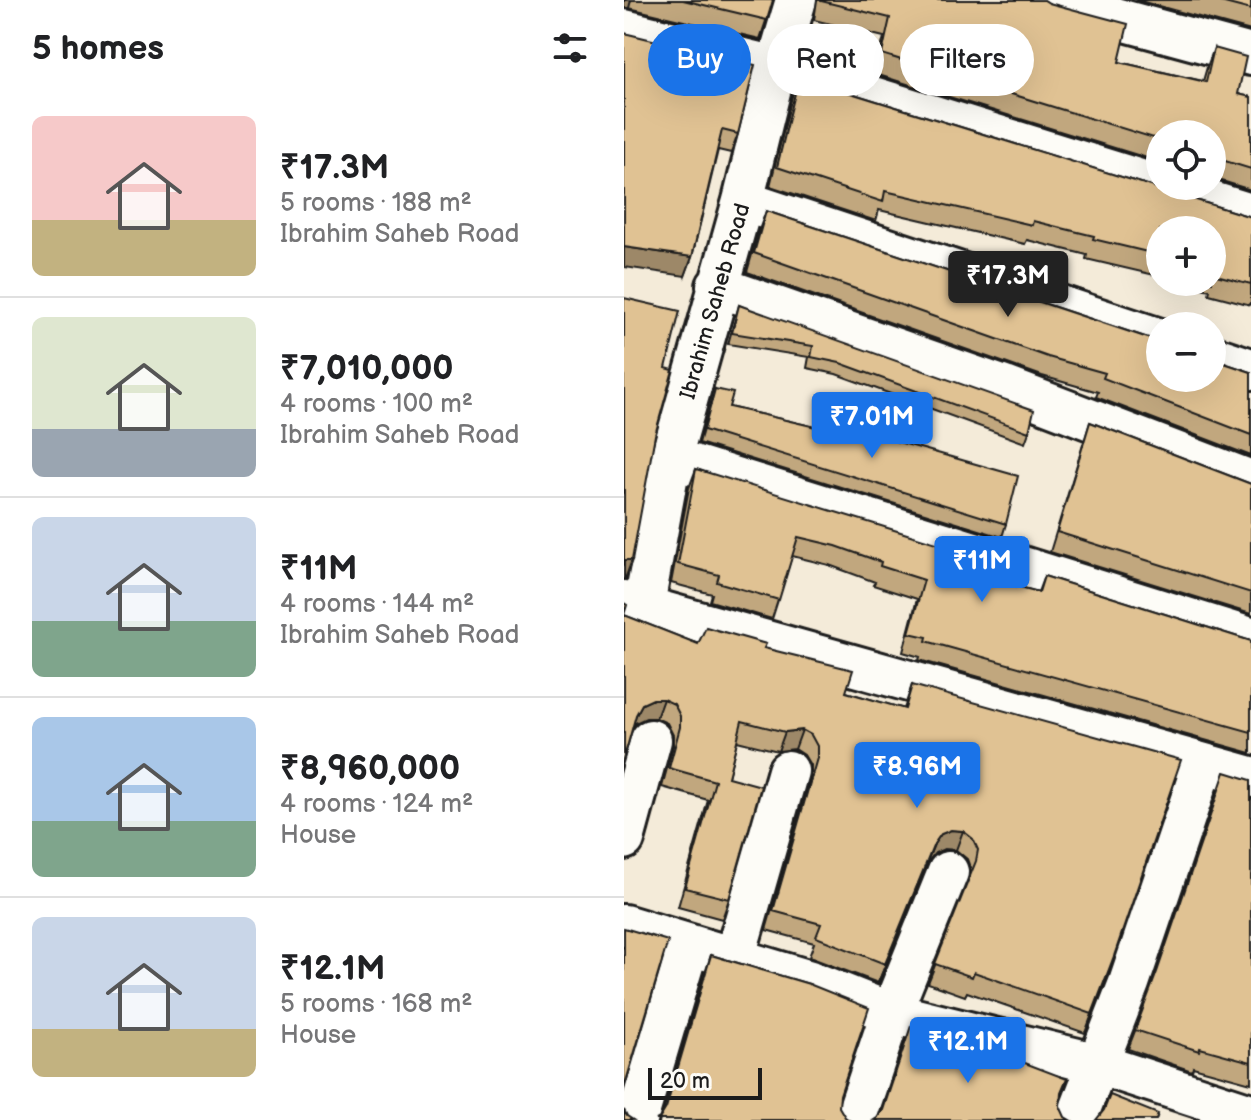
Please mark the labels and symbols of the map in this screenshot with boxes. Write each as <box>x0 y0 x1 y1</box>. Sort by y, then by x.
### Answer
street label: Ibrahim Saheb Road <box>675 200 756 403</box>
pin: ₹17.3M <box>943 251 1073 319</box>
pin: ₹7.01M <box>807 392 937 460</box>
pin: ₹11M <box>935 536 1029 604</box>
pin: ₹8.96M <box>852 742 982 810</box>
pin: ₹12.1M <box>903 1017 1033 1085</box>
scale bar <box>648 1064 762 1100</box>

